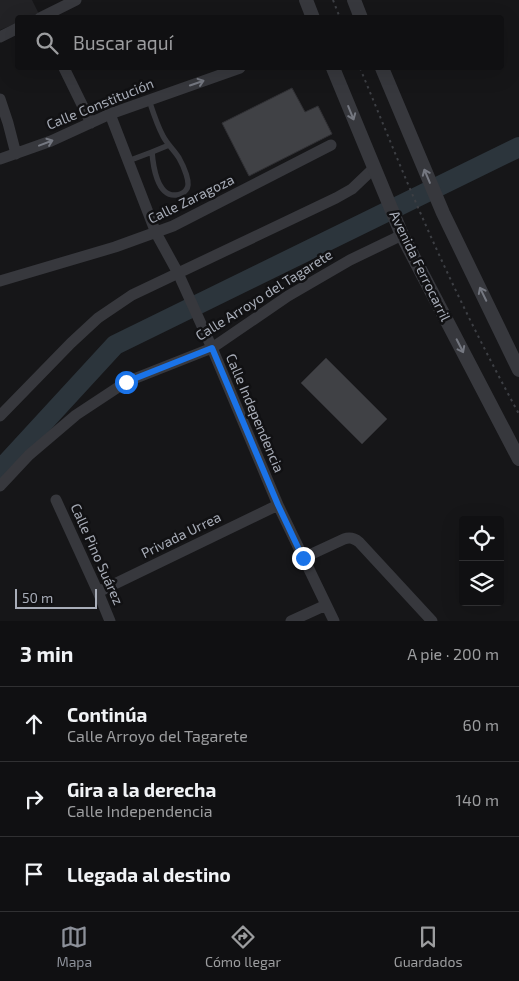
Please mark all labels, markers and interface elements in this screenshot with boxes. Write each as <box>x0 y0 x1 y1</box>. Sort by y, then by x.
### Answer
search box <box>15 15 504 70</box>
icon: search <box>33 29 61 57</box>
text: Buscar aquí <box>73 31 173 54</box>
street label: Calle Constitución <box>44 74 156 133</box>
one-way arrow <box>189 78 204 87</box>
one-way arrow <box>347 105 356 120</box>
one-way arrow <box>38 138 53 147</box>
one-way arrow <box>422 169 432 184</box>
street label: Calle Zaragoza <box>145 170 237 227</box>
street label: Avenida Ferrocarril <box>386 208 455 325</box>
street label: Calle Arroyo del Tagarete <box>192 245 335 344</box>
one-way arrow <box>477 287 487 302</box>
one-way arrow <box>456 338 465 353</box>
street label: Calle Independencia <box>223 351 288 475</box>
route start <box>115 371 138 394</box>
street label: Calle Pino Suárez <box>67 500 127 607</box>
street label: Privada Urrea <box>138 508 224 561</box>
map controls <box>459 516 504 606</box>
button: locate <box>459 516 504 561</box>
route end <box>292 547 315 570</box>
button: layers <box>459 561 504 606</box>
scale bar <box>15 586 98 609</box>
text: 50 m <box>22 589 53 606</box>
text: 3 min <box>20 641 73 666</box>
text: A pie · 200 m <box>407 644 499 663</box>
text: Continúa <box>67 703 147 726</box>
icon: ahead <box>20 710 48 738</box>
text: 60 m <box>463 715 499 734</box>
text: Calle Arroyo del Tagarete <box>67 726 248 745</box>
text: Gira a la derecha <box>67 778 216 801</box>
icon: right <box>20 785 48 813</box>
text: 140 m <box>456 790 499 809</box>
text: Calle Independencia <box>67 801 213 820</box>
icon: arrive <box>20 860 48 888</box>
text: Llegada al destino <box>67 863 231 886</box>
tab: Mapa <box>56 923 92 970</box>
tab: Cómo llegar <box>205 923 281 970</box>
tab: Guardados <box>394 923 463 970</box>

